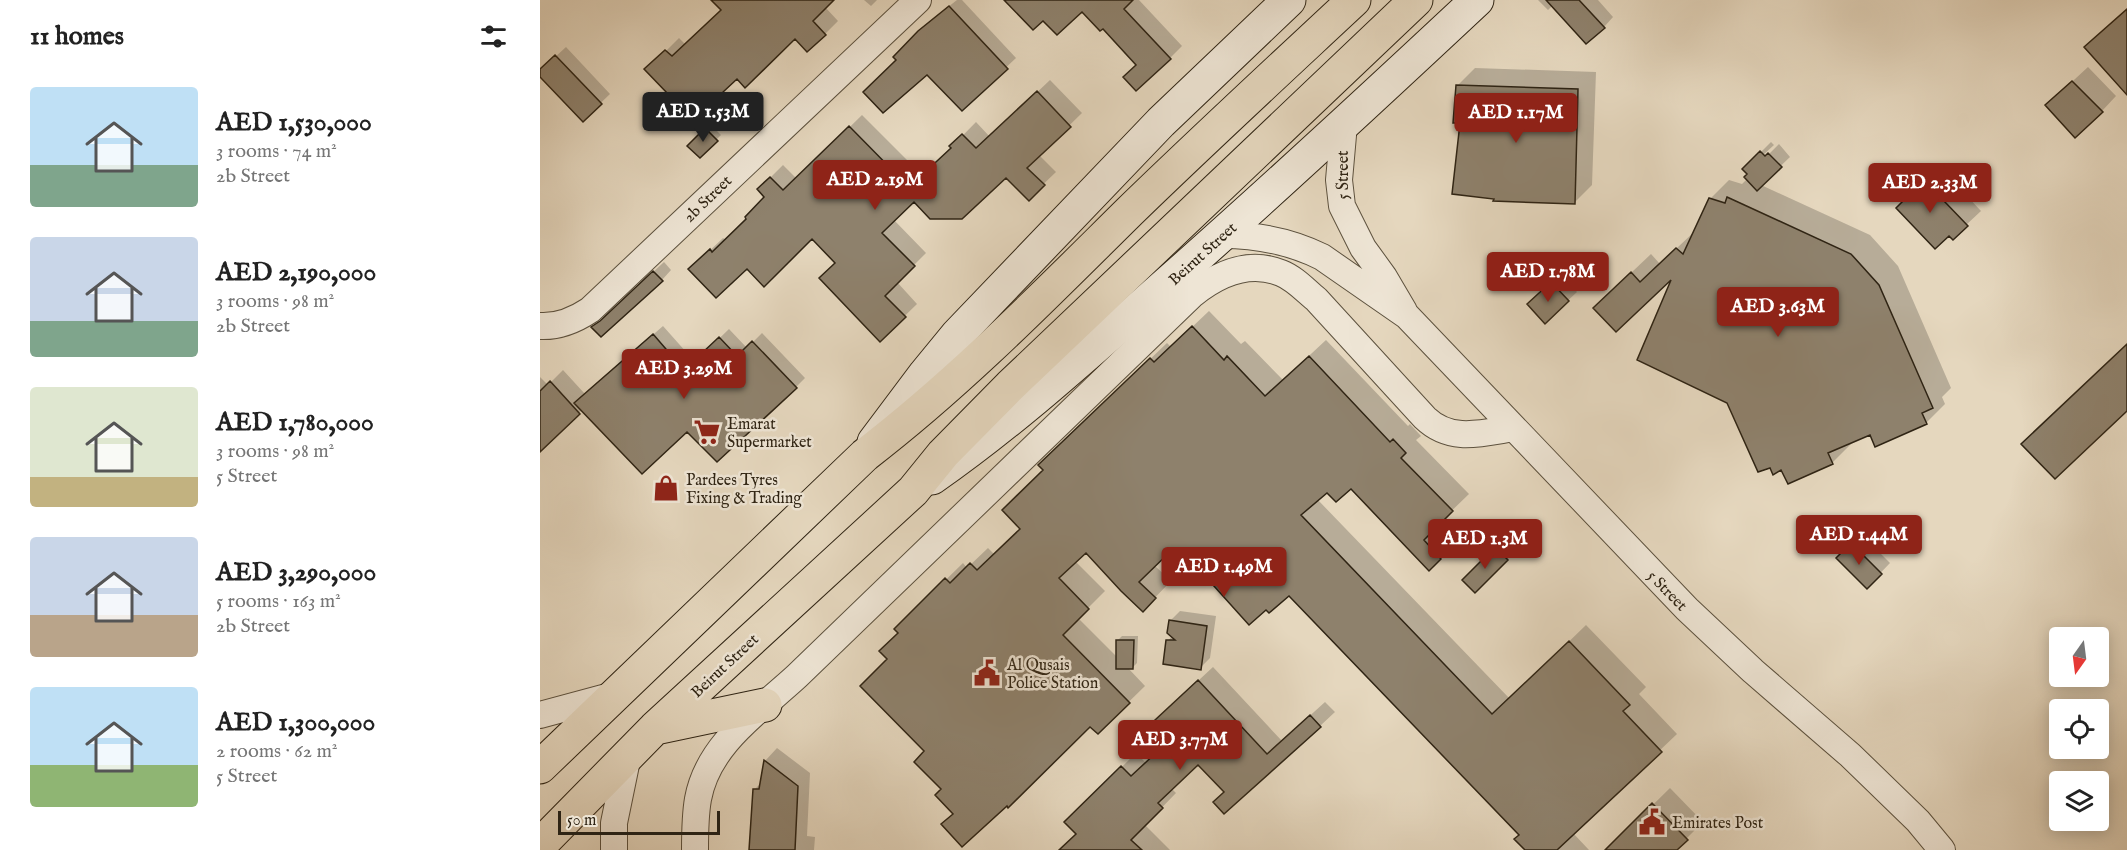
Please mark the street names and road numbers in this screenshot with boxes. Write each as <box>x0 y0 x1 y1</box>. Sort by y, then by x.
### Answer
street label: 5 Street <box>1334 150 1354 200</box>
street label: 2b Street <box>680 171 737 227</box>
street label: Beirut Street <box>1165 218 1242 290</box>
street label: 5 Street <box>1642 567 1691 616</box>
street label: Beirut Street <box>687 630 764 703</box>

